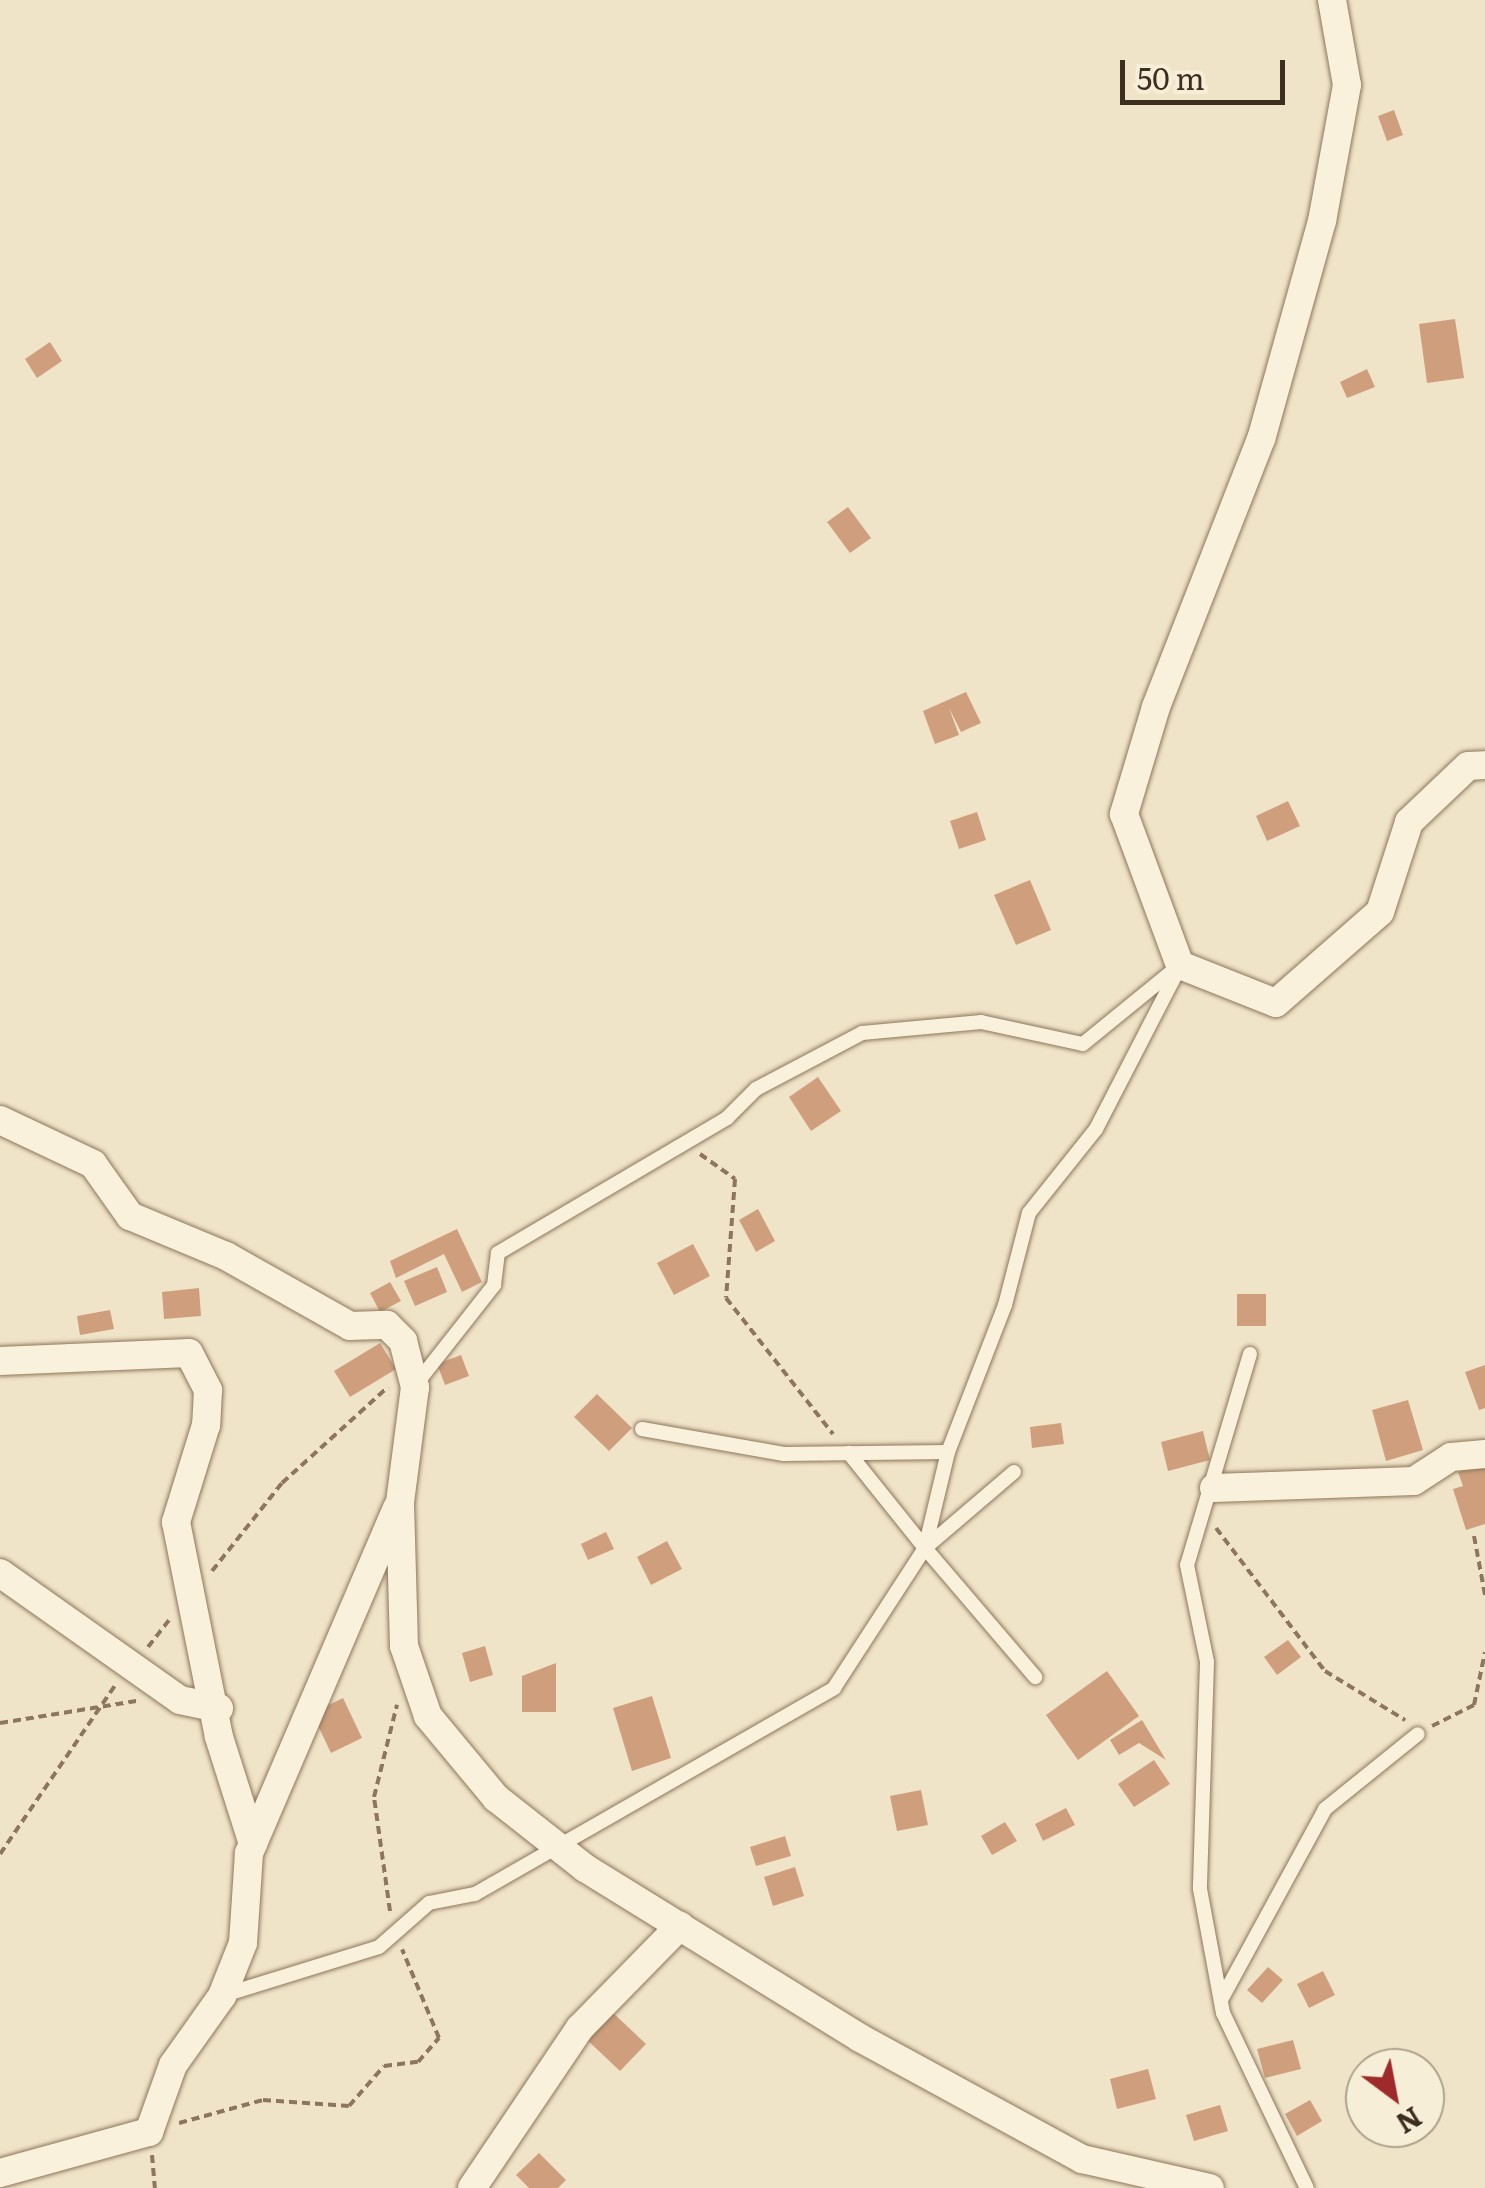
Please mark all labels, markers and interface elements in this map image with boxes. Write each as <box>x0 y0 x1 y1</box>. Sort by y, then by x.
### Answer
scale bar <box>1125 40 1290 102</box>
text: 50 m <box>1137 55 1205 99</box>
north arrow <box>1345 2048 1445 2148</box>
text: N <box>1389 2098 1431 2146</box>

